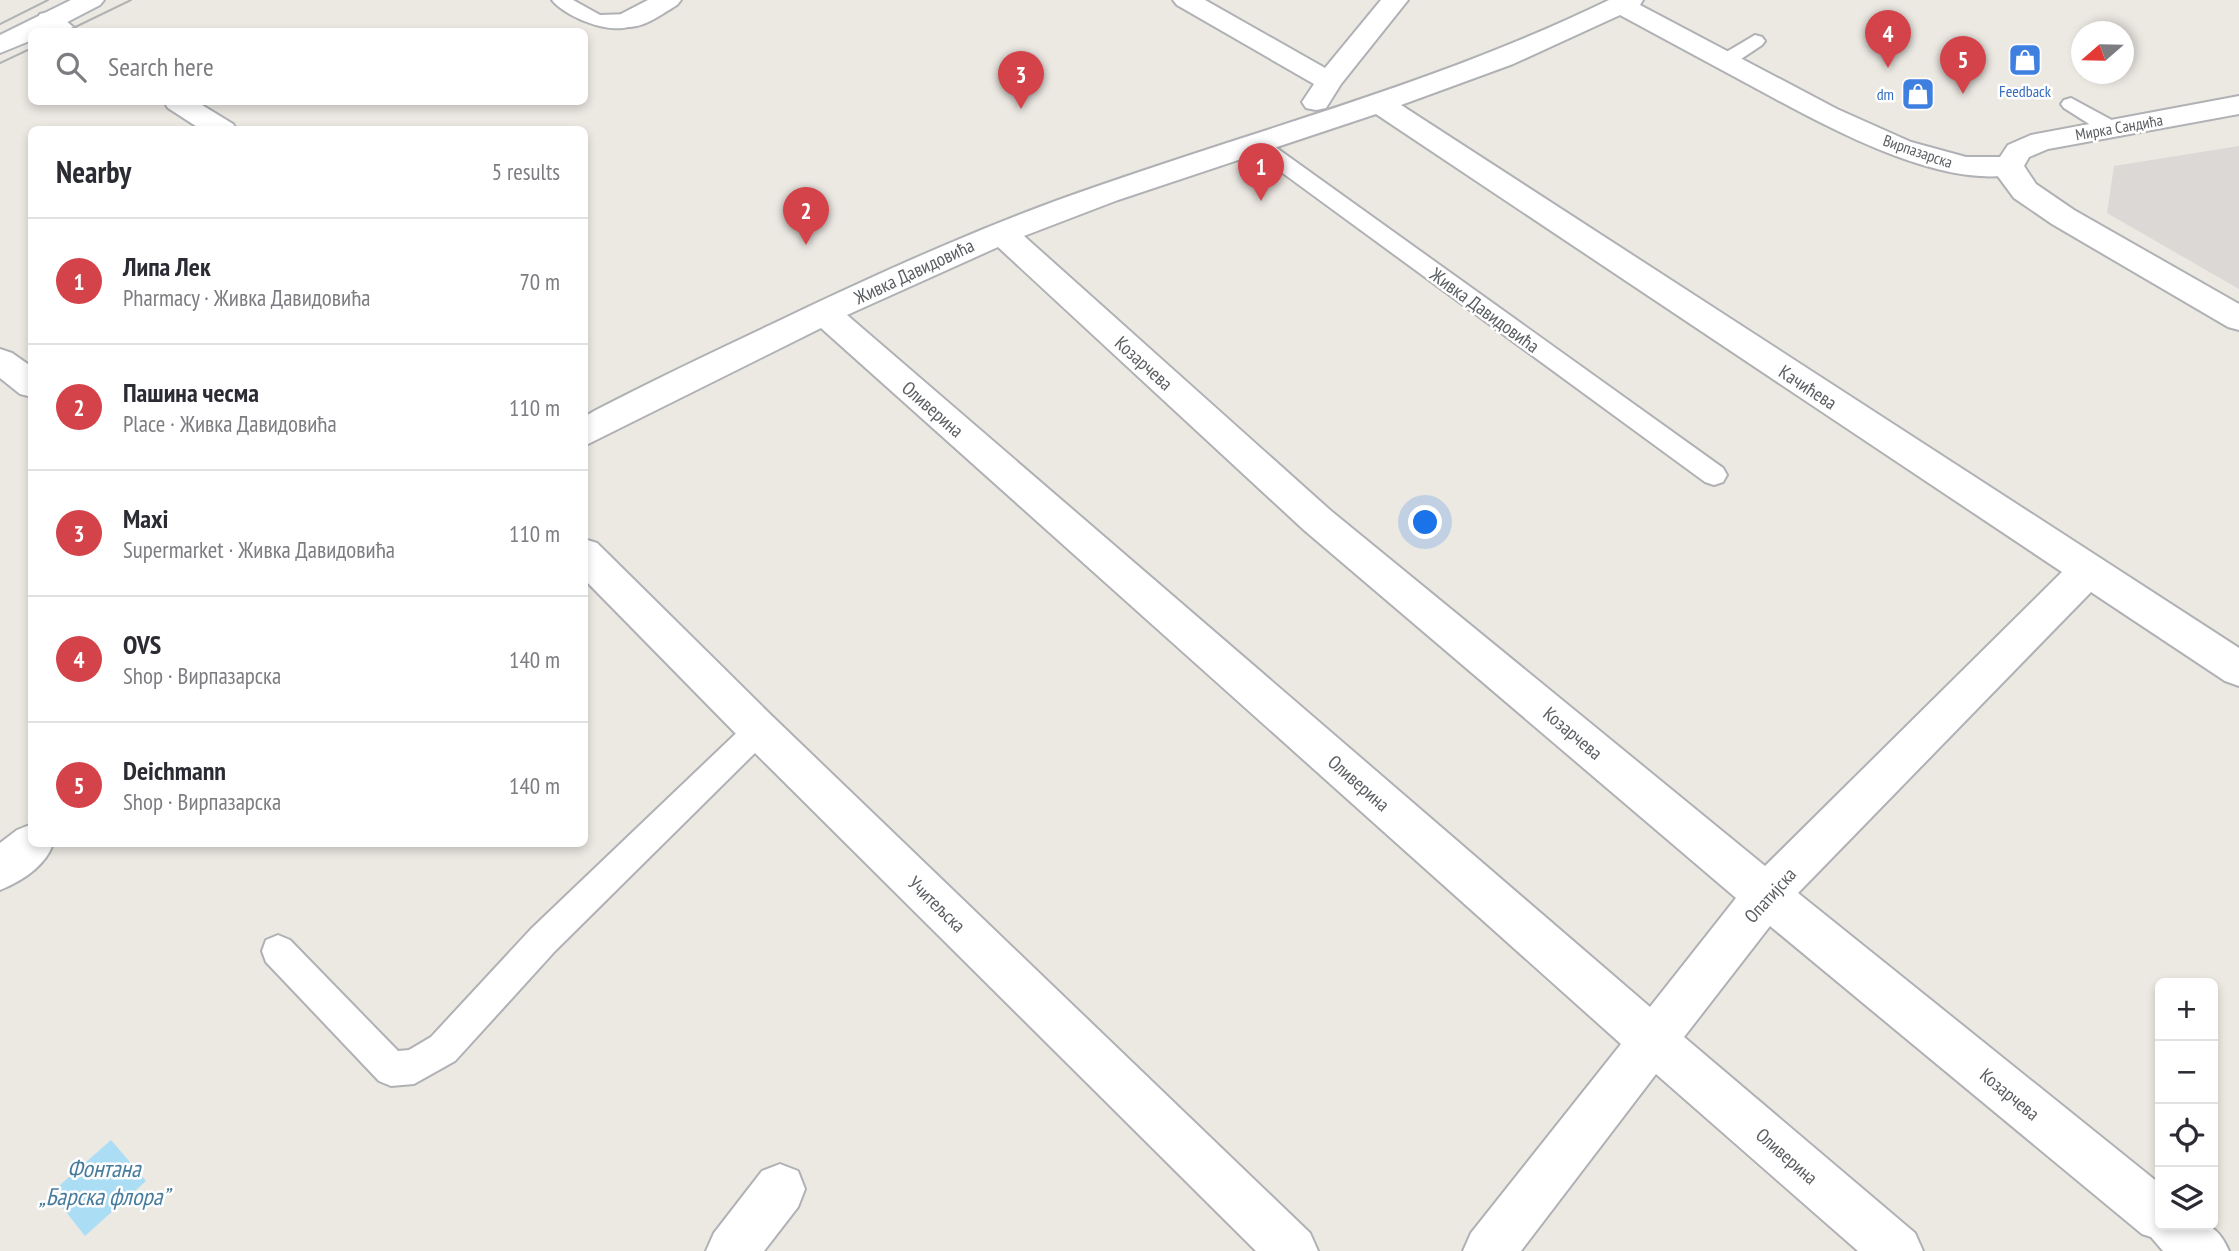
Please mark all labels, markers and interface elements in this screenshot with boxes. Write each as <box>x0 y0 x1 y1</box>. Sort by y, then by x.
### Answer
pin: 4 <box>1865 10 1911 68</box>
north arrow <box>2071 21 2134 84</box>
search box <box>28 28 588 105</box>
pin: 5 <box>1940 36 1986 94</box>
shop icon: Feedback <box>2006 41 2044 79</box>
icon: search <box>52 48 90 86</box>
text: Search here <box>108 50 214 83</box>
pin: 3 <box>998 51 1044 109</box>
shop icon: dm <box>1899 75 1937 113</box>
place label: Feedback <box>1999 81 2052 101</box>
place label: dm <box>1877 84 1894 104</box>
street label: Мирка Сандића <box>2074 109 2164 145</box>
street label: Вирпазарска <box>1881 130 1955 172</box>
pin: 1 <box>1238 143 1284 201</box>
text: Nearby <box>56 152 131 191</box>
text: 5 results <box>492 157 560 186</box>
pin: 2 <box>783 187 829 245</box>
street label: Живка Давидовића <box>849 233 978 310</box>
text: Липа Лек <box>123 250 211 283</box>
street label: Живка Давидовића <box>1425 262 1544 358</box>
text: 1 <box>74 267 85 296</box>
text: 70 m <box>519 267 560 296</box>
text: Pharmacy · Живка Давидовића <box>123 283 371 312</box>
street label: Козарчева <box>1110 331 1178 395</box>
street label: Качићева <box>1774 359 1842 415</box>
text: Пашина чесма <box>123 376 259 409</box>
street label: Оливерина <box>897 376 969 442</box>
text: 2 <box>74 393 85 422</box>
text: 110 m <box>509 393 560 422</box>
text: Place · Живка Давидовића <box>123 409 337 438</box>
text: Maxi <box>123 502 168 535</box>
your location <box>1408 505 1442 539</box>
text: 3 <box>74 519 85 548</box>
text: 110 m <box>509 519 560 548</box>
text: Supermarket · Живка Давидовића <box>123 535 395 564</box>
text: OVS <box>123 628 161 661</box>
text: 4 <box>74 645 85 674</box>
text: 140 m <box>509 645 560 674</box>
text: Shop · Вирпазарска <box>123 661 281 690</box>
street label: Козарчева <box>1539 701 1607 765</box>
street label: Оливерина <box>1323 750 1395 816</box>
text: Deichmann <box>123 754 226 787</box>
text: 5 <box>74 771 85 800</box>
text: 140 m <box>509 771 560 800</box>
text: Shop · Вирпазарска <box>123 787 281 816</box>
street label: Опатијска <box>1739 862 1801 928</box>
street label: Учитељска <box>903 871 971 937</box>
map controls <box>2155 978 2218 1230</box>
button: + <box>2155 978 2218 1041</box>
button: − <box>2155 1041 2218 1104</box>
street label: Козарчева <box>1975 1063 2045 1125</box>
button: locate <box>2155 1104 2218 1167</box>
street label: Оливерина <box>1751 1123 1823 1189</box>
water label: Фонтана „Барска флора” <box>39 1153 173 1212</box>
button: layers <box>2155 1167 2218 1230</box>

